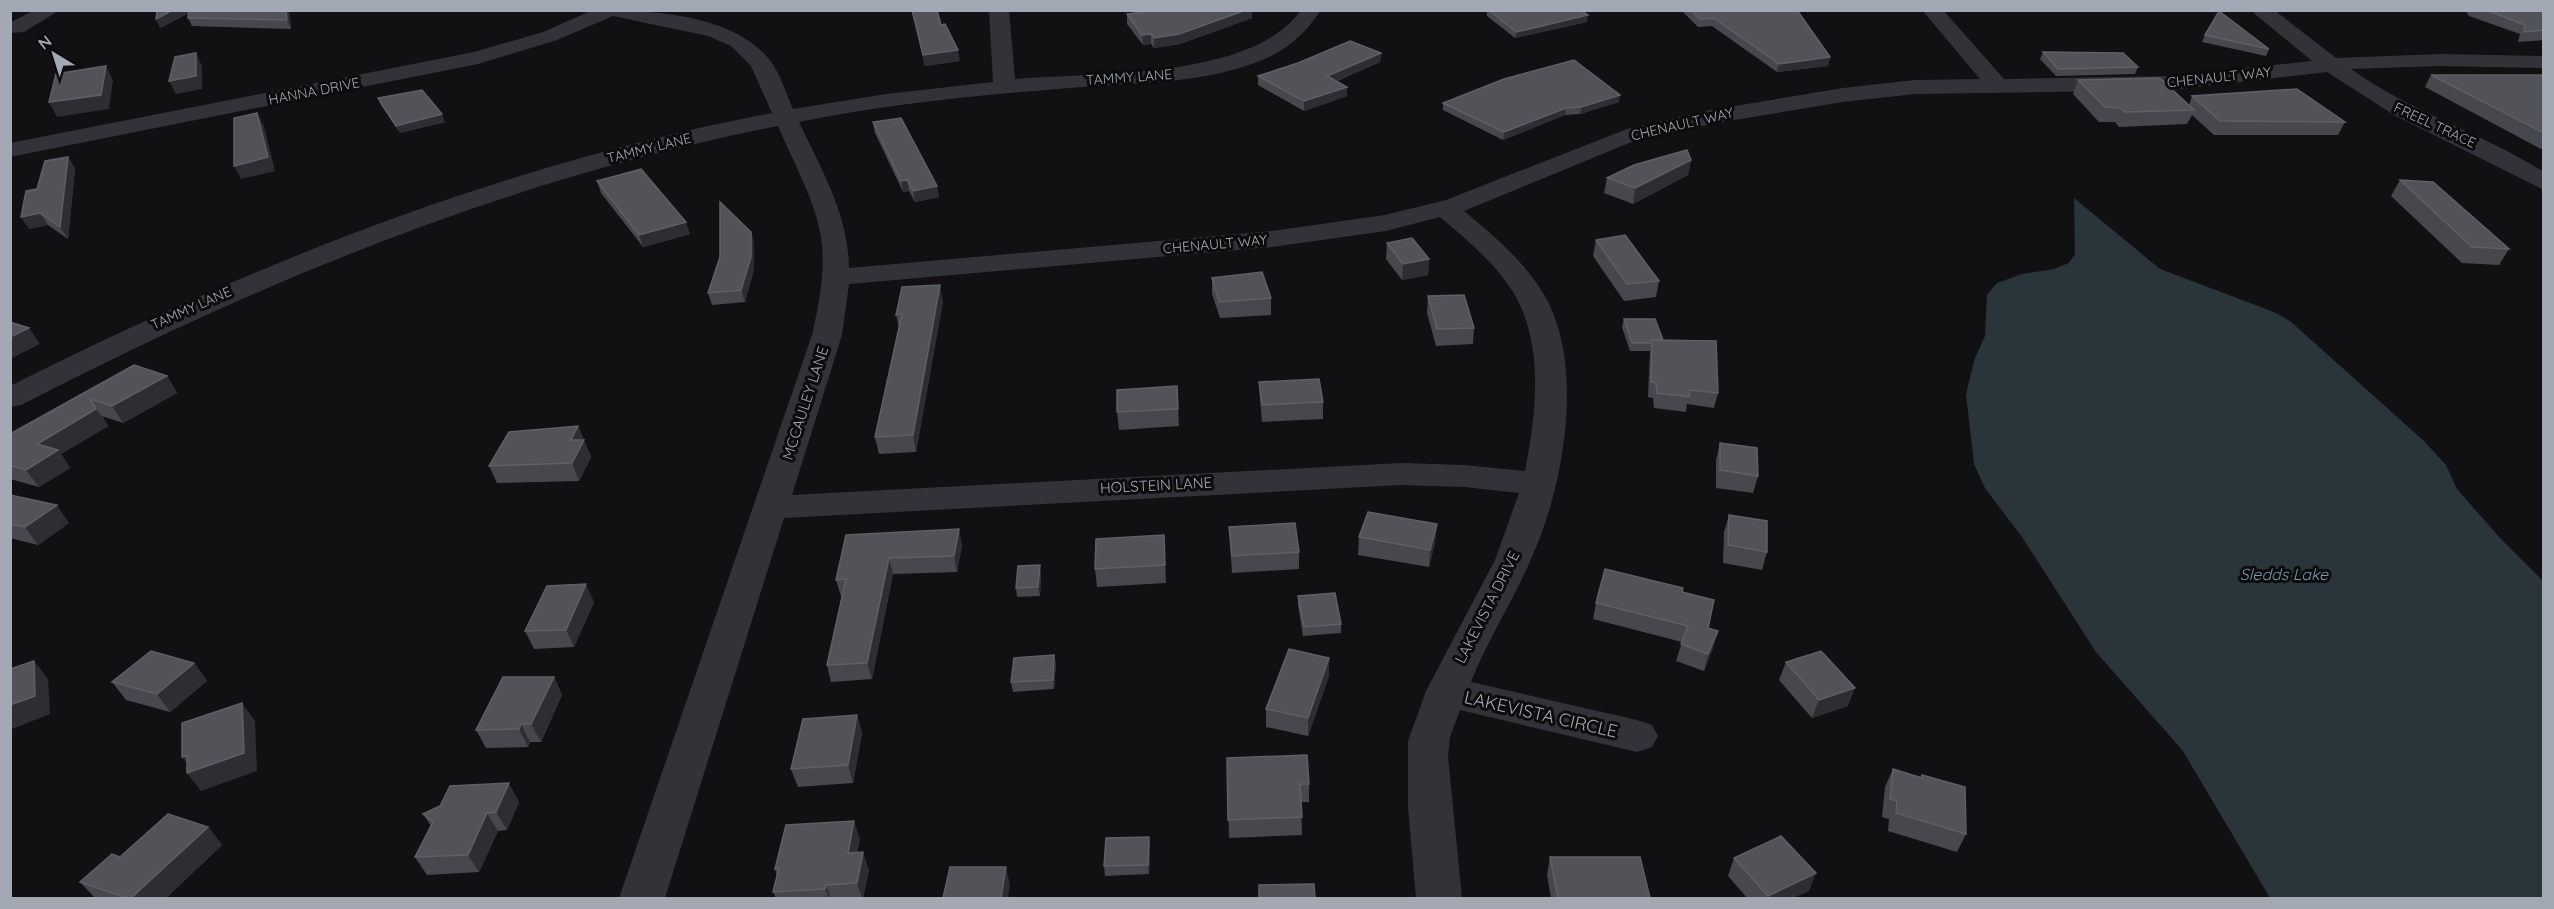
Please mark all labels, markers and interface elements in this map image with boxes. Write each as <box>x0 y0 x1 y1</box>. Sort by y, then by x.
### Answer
north arrow <box>24 24 84 84</box>
text: N <box>34 31 56 54</box>
street label: CHENAULT WAY <box>2166 63 2272 91</box>
street label: TAMMY LANE <box>1085 65 1173 89</box>
street label: HANNA DRIVE <box>267 73 361 109</box>
street label: FREEL TRACE <box>2391 98 2479 152</box>
street label: CHENAULT WAY <box>1629 103 1735 145</box>
street label: TAMMY LANE <box>605 129 693 167</box>
street label: CHENAULT WAY <box>1162 230 1268 258</box>
street label: TAMMY LANE <box>148 282 234 334</box>
street label: MCCAULEY LANE <box>778 344 832 462</box>
street label: HOLSTEIN LANE <box>1099 473 1213 497</box>
street label: LAKEVISTA DRIVE <box>1450 548 1524 666</box>
water label: Sledds Lake <box>2240 564 2329 584</box>
street label: LAKEVISTA CIRCLE <box>1462 685 1620 743</box>

